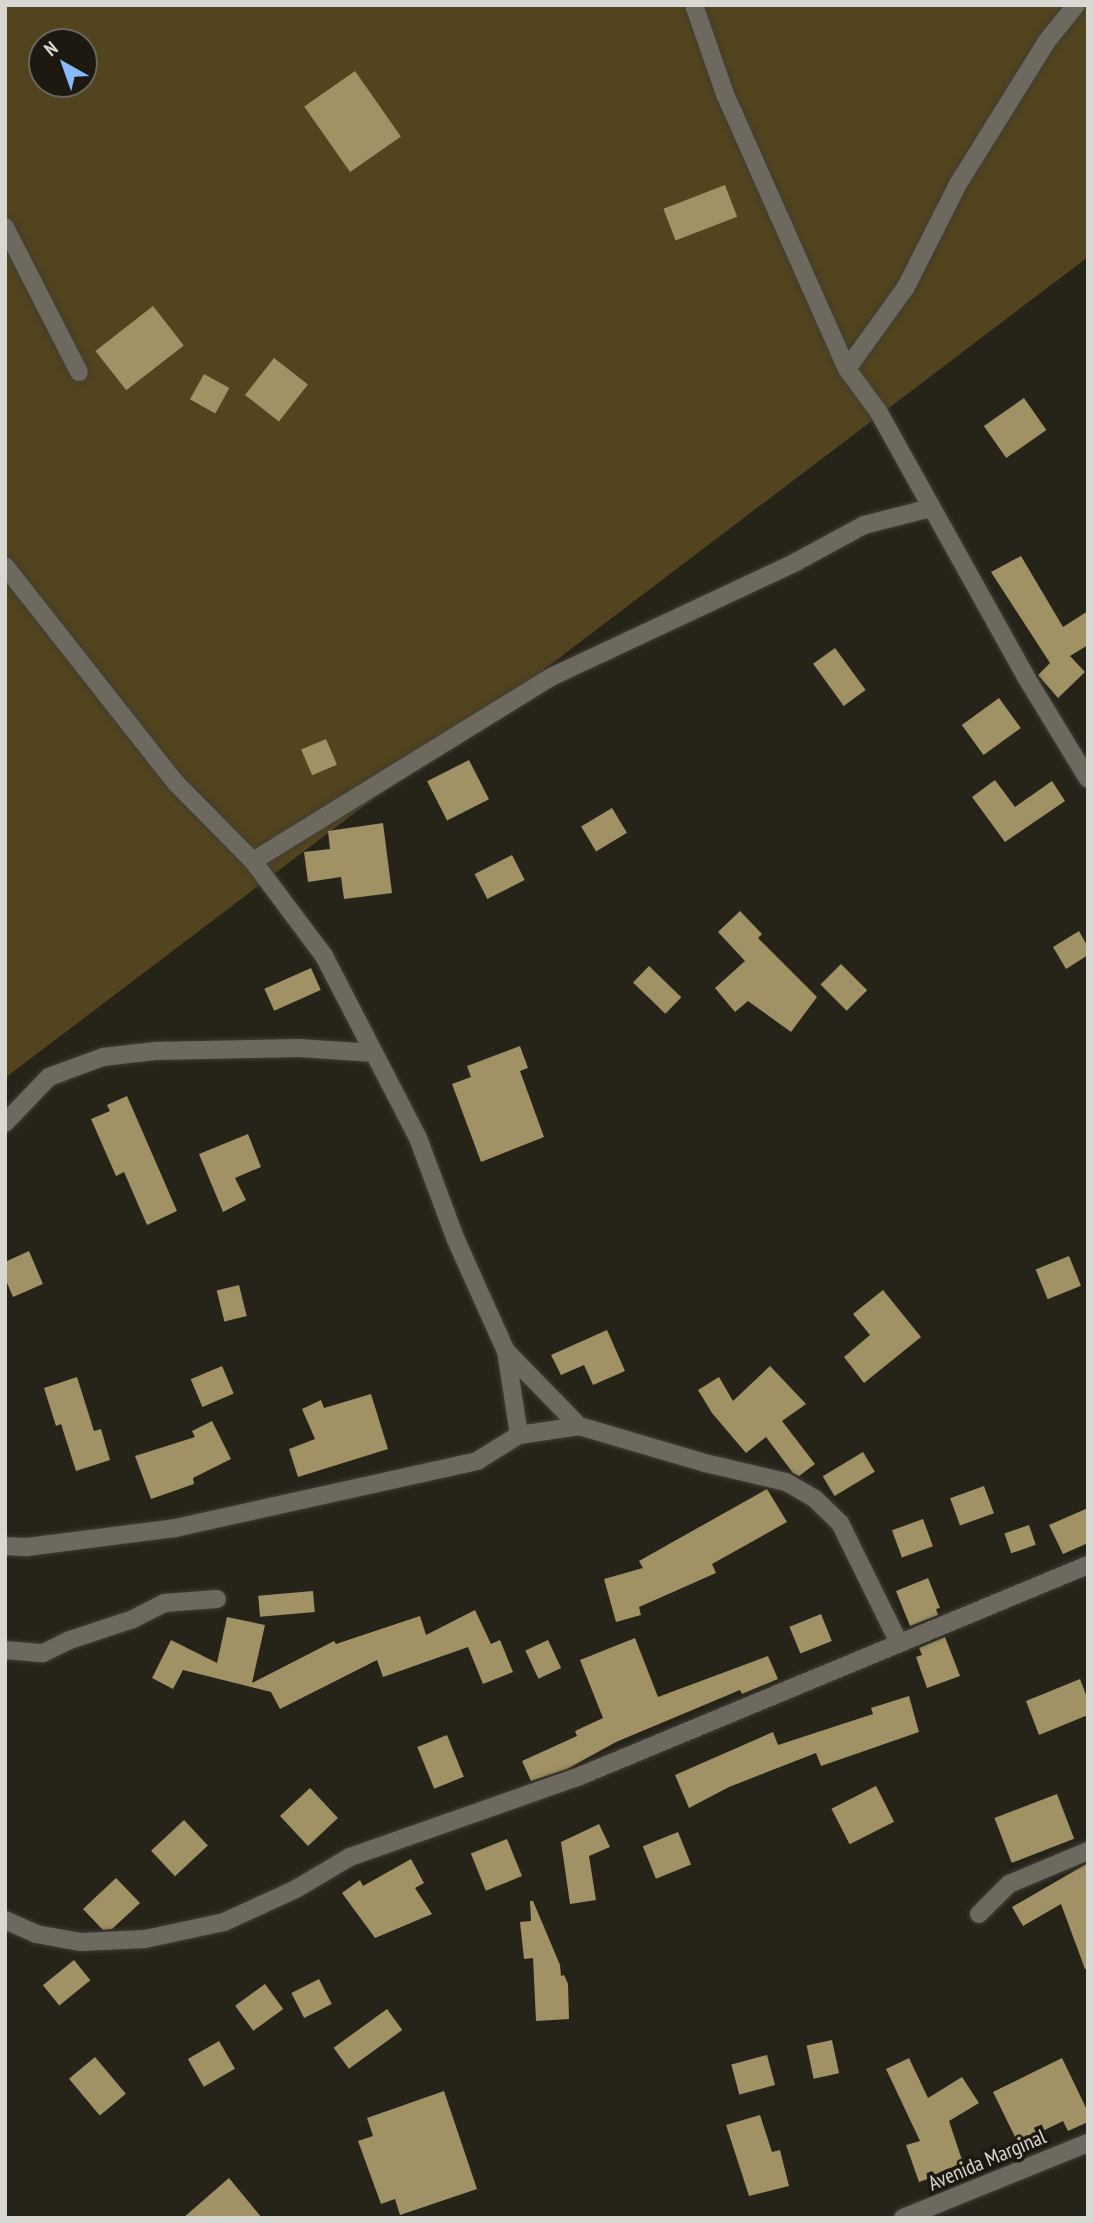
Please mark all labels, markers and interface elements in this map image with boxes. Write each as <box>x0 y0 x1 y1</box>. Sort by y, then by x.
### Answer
north arrow <box>28 28 98 98</box>
text: N <box>39 36 62 61</box>
street label: Avenida Marginal <box>924 2124 1050 2196</box>

